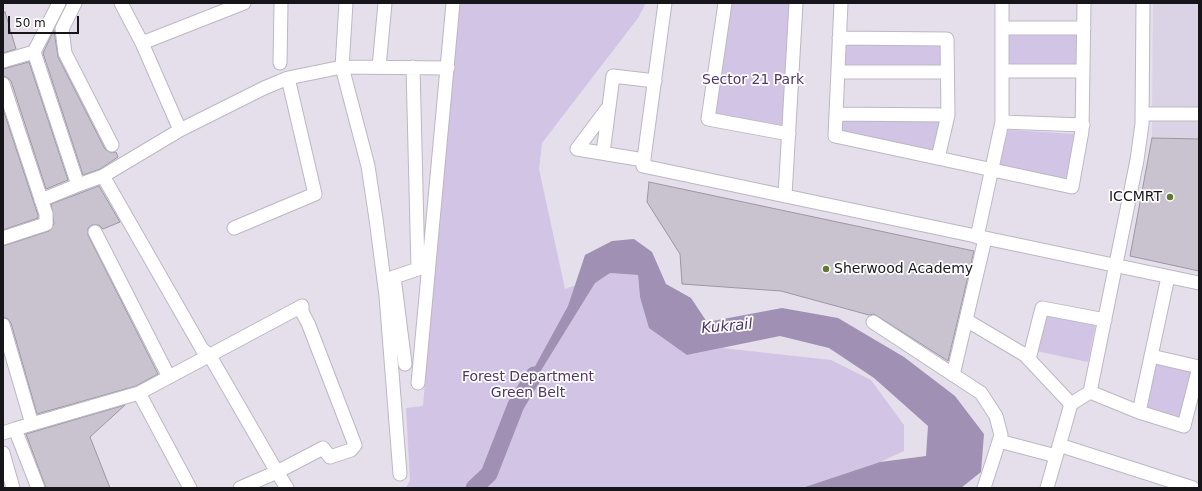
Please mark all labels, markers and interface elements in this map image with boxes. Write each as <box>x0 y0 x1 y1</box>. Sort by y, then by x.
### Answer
scale bar <box>10 8 81 34</box>
text: 50 m <box>15 16 46 30</box>
park label: Sector 21 Park <box>702 72 804 88</box>
place label: ICCMRT <box>1109 189 1162 205</box>
marker: ICCMRT <box>1165 192 1175 202</box>
place label: Sherwood Academy <box>834 261 973 277</box>
marker: Sherwood Academy <box>821 264 831 274</box>
water label: Kukrail <box>701 316 753 338</box>
park label: Forest Department Green Belt <box>462 369 594 402</box>

